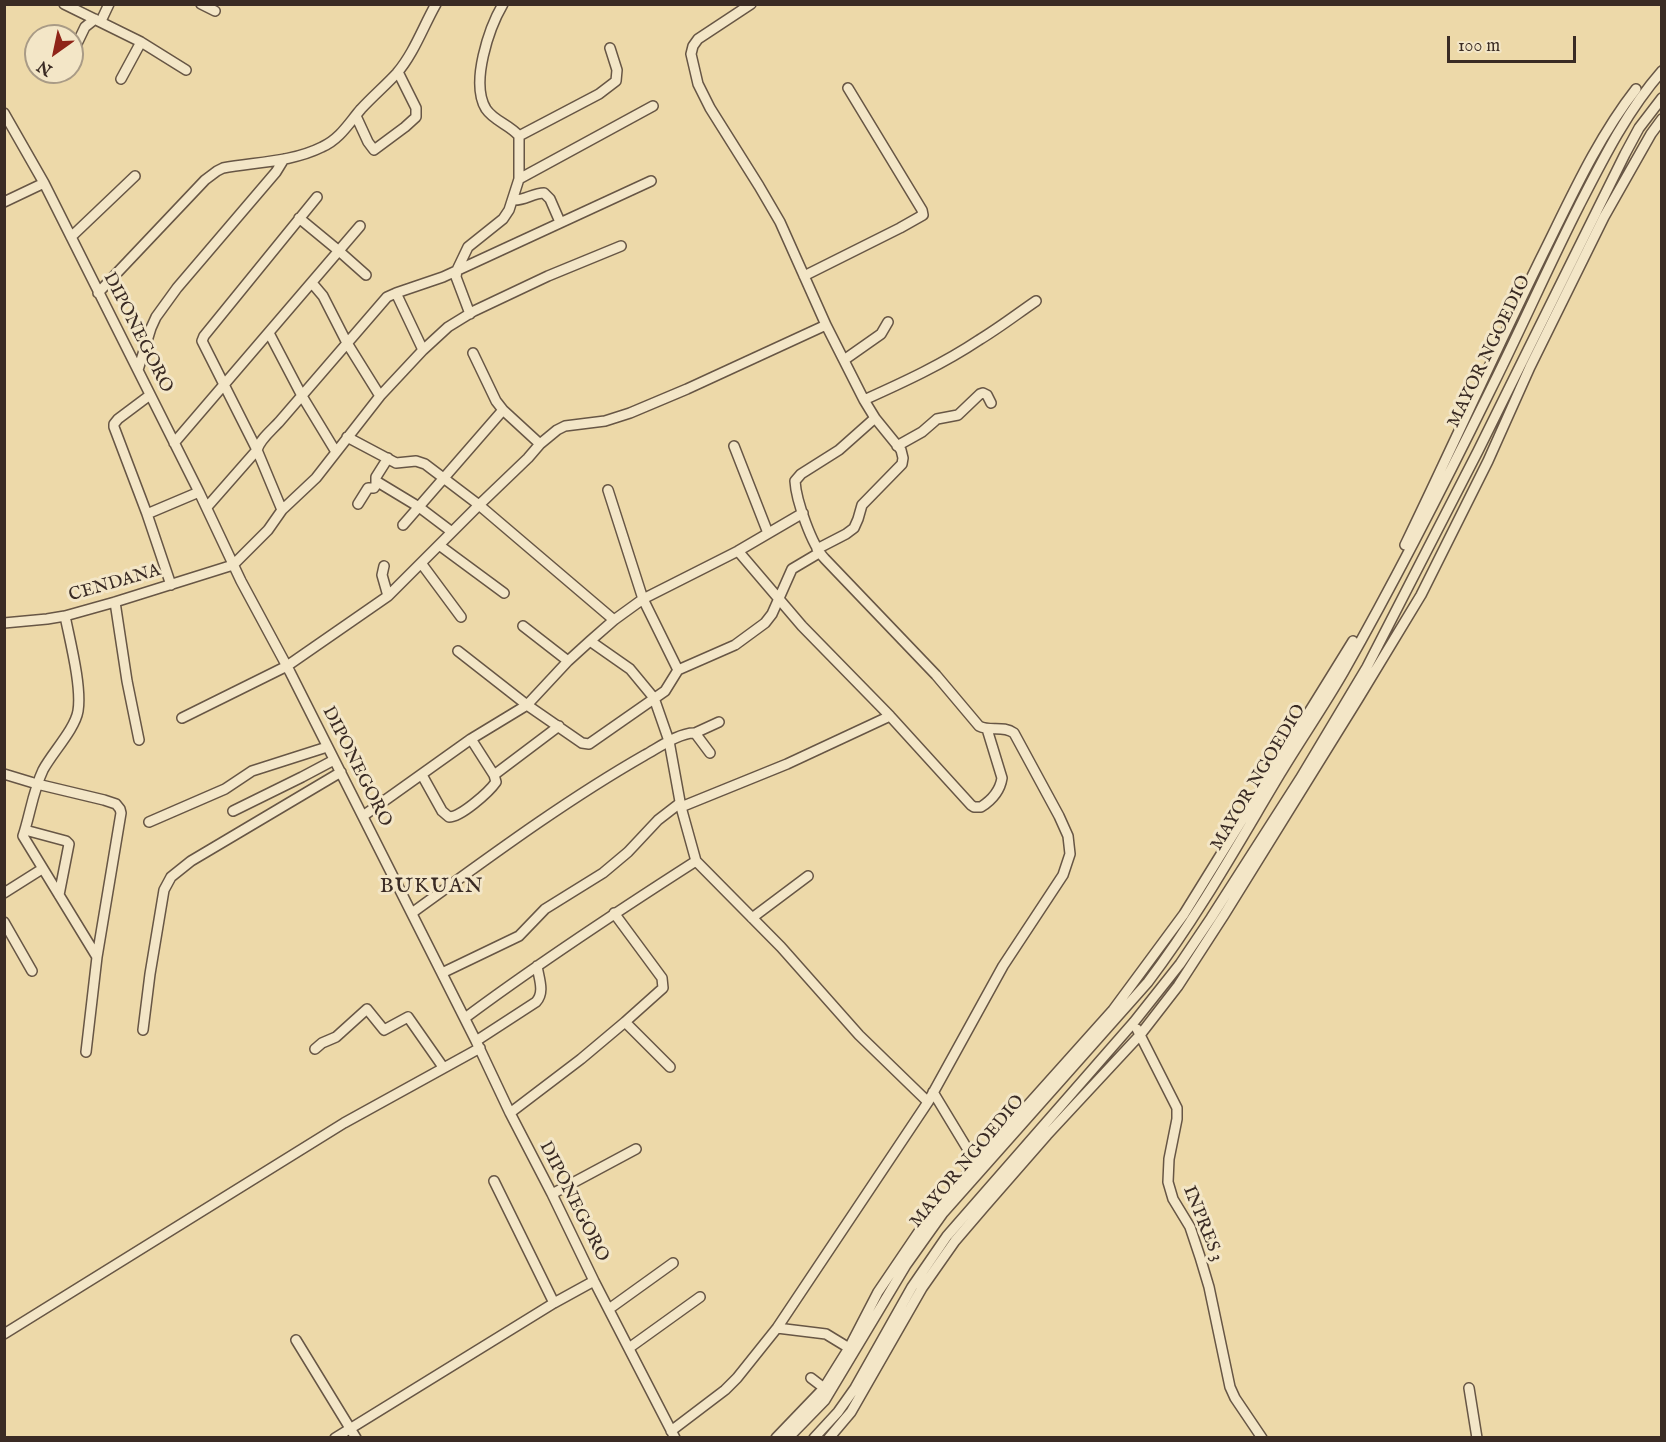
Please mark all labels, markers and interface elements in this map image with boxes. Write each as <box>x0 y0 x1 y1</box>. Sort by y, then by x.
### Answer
north arrow <box>24 24 84 84</box>
scale bar <box>1450 24 1579 62</box>
text: 100 m <box>1458 35 1500 58</box>
text: N <box>34 55 57 80</box>
street label: DIPONEGORO <box>97 269 177 397</box>
street label: MAYOR NGOEDIO <box>1444 272 1536 432</box>
street label: CENDANA <box>67 561 163 607</box>
street label: MAYOR NGOEDIO <box>1207 701 1311 855</box>
street label: DIPONEGORO <box>316 703 396 831</box>
district label: BUKUAN <box>380 875 484 901</box>
street label: MAYOR NGOEDIO <box>906 1091 1030 1233</box>
street label: DIPONEGORO <box>533 1138 613 1266</box>
street label: INPRES 3 <box>1177 1183 1227 1265</box>

